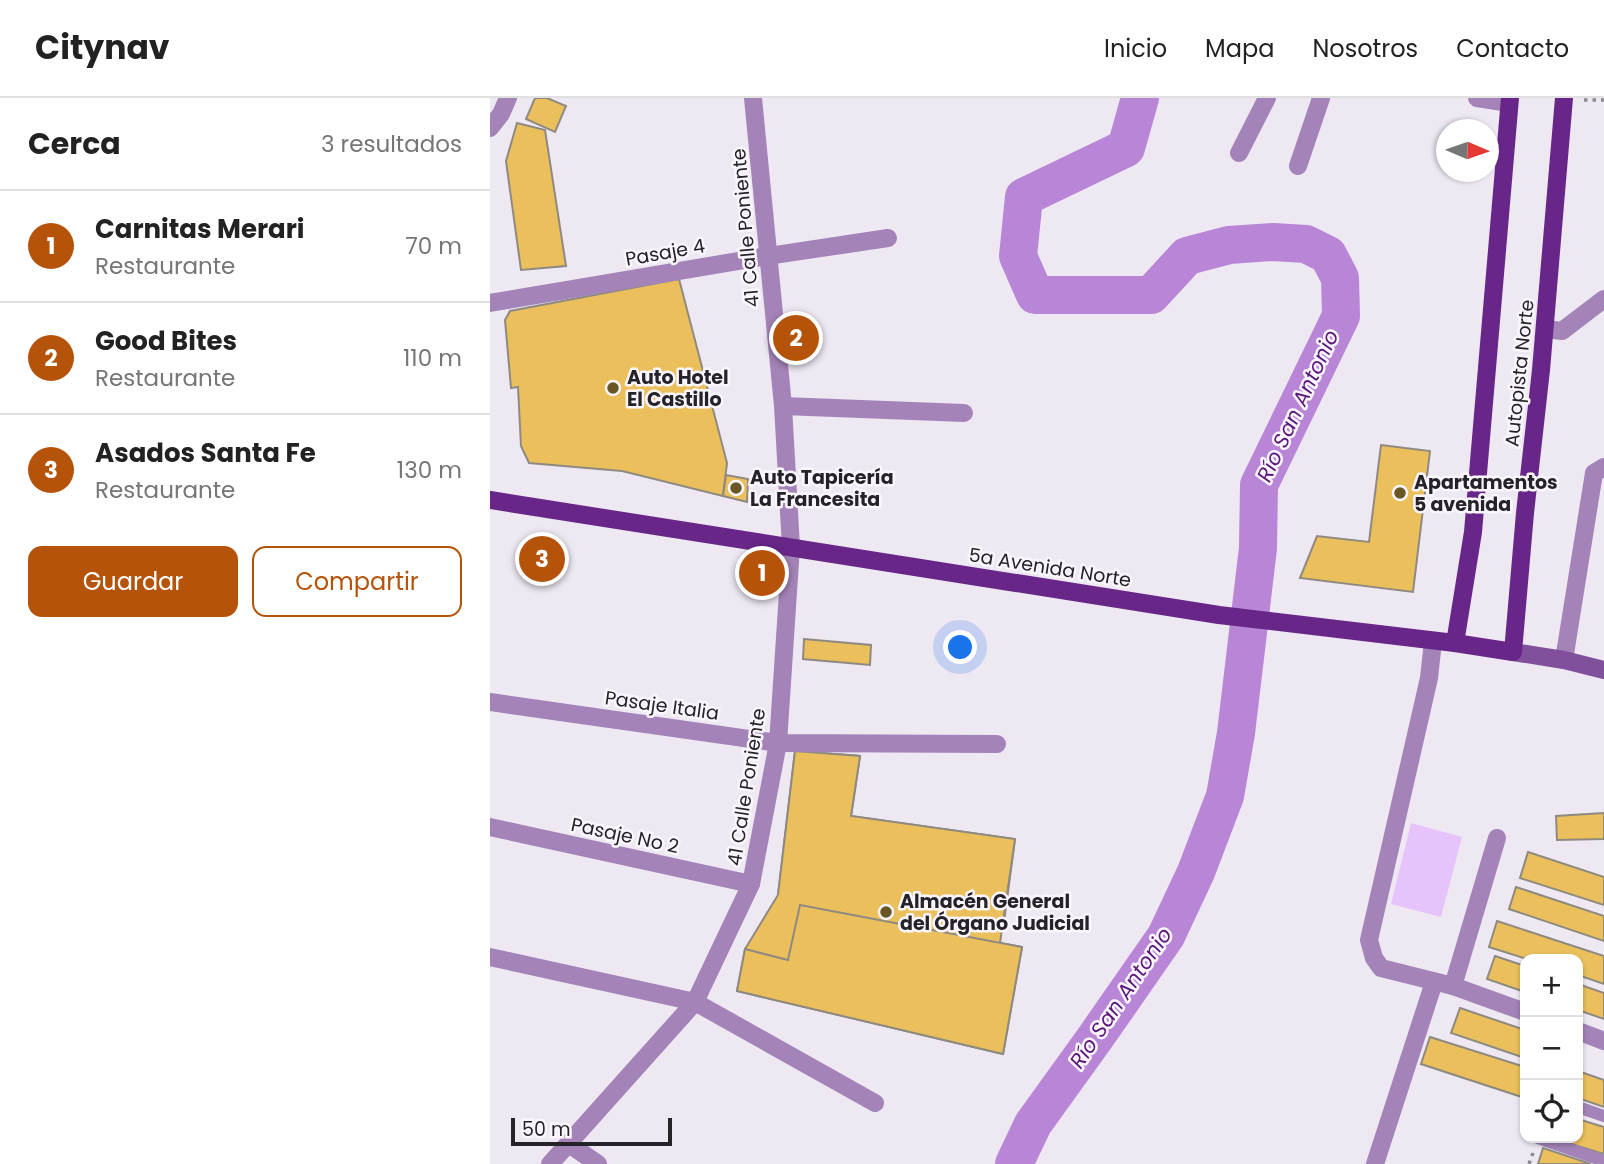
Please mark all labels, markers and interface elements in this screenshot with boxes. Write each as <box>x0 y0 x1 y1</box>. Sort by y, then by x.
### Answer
text: Citynav <box>35 24 169 71</box>
text: Inicio <box>1104 32 1167 65</box>
text: Mapa <box>1205 32 1274 65</box>
text: Nosotros <box>1312 32 1418 65</box>
text: Contacto <box>1456 32 1569 65</box>
north arrow <box>1436 119 1499 182</box>
text: Cerca <box>28 122 121 165</box>
text: 3 resultados <box>321 128 462 160</box>
street label: 41 Calle Poniente <box>725 147 766 309</box>
text: Carnitas Merari <box>95 211 304 247</box>
text: 1 <box>47 230 55 262</box>
text: 70 m <box>405 230 462 262</box>
street label: Pasaje 4 <box>623 232 707 273</box>
text: Restaurante <box>95 250 235 282</box>
street label: Autopista Norte <box>1498 298 1541 448</box>
pin: 2 <box>773 312 819 364</box>
text: Good Bites <box>95 323 237 359</box>
water label: Río San Antonio <box>1250 325 1345 486</box>
text: 2 <box>44 342 58 374</box>
text: 110 m <box>403 342 462 374</box>
text: Restaurante <box>95 362 235 394</box>
place label: Auto Hotel El Castillo <box>627 364 729 413</box>
marker: Auto Hotel El Castillo <box>605 380 621 396</box>
text: Asados Santa Fe <box>95 435 316 471</box>
text: 3 <box>44 454 58 486</box>
text: 130 m <box>397 454 462 486</box>
place label: Auto Tapicería La Francesita <box>750 464 894 513</box>
place label: Apartamentos 5 avenida <box>1414 469 1558 518</box>
text: Restaurante <box>95 474 235 506</box>
marker: Auto Tapicería La Francesita <box>728 480 744 496</box>
marker: Apartamentos 5 avenida <box>1392 485 1408 501</box>
pin: 3 <box>519 533 565 585</box>
street label: 5a Avenida Norte <box>967 541 1133 594</box>
button: Guardar <box>28 546 238 617</box>
button: Compartir <box>252 546 462 617</box>
pin: 1 <box>739 547 785 599</box>
your location <box>943 630 977 664</box>
street label: Pasaje Italia <box>603 684 721 727</box>
street label: 41 Calle Poniente <box>721 706 772 868</box>
street label: Pasaje No 2 <box>568 811 681 860</box>
place label: Almacén General del Órgano Judicial <box>900 888 1090 937</box>
marker: Almacén General del Órgano Judicial <box>878 904 894 920</box>
water label: Río San Antonio <box>1063 921 1179 1074</box>
map controls <box>1520 954 1583 1143</box>
button: + <box>1520 954 1583 1017</box>
button: − <box>1520 1017 1583 1080</box>
button: locate <box>1520 1080 1583 1143</box>
scale bar <box>511 1115 672 1147</box>
text: 50 m <box>522 1116 571 1143</box>

